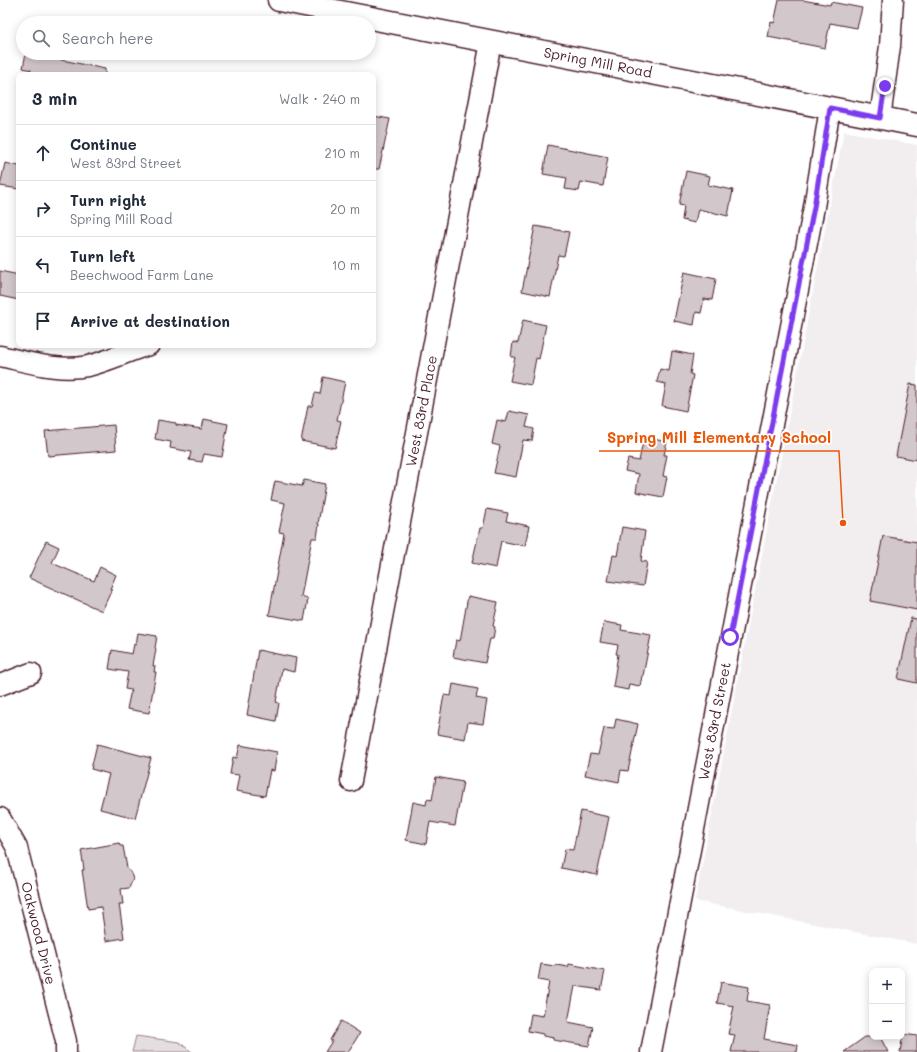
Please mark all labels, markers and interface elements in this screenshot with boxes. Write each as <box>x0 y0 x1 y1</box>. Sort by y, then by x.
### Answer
search box <box>16 16 376 60</box>
icon: search <box>30 27 52 49</box>
text: Search here <box>62 28 153 48</box>
street label: Spring Mill Road <box>542 42 654 82</box>
route end <box>876 77 894 95</box>
text: 3 min <box>32 87 77 109</box>
text: Walk · 240 m <box>279 90 360 107</box>
text: Continue <box>70 134 137 154</box>
icon: ahead <box>32 142 54 164</box>
text: 210 m <box>324 144 360 161</box>
text: West 83rd Street <box>70 154 181 171</box>
text: Turn right <box>70 190 147 210</box>
icon: right <box>32 198 54 220</box>
text: 20 m <box>330 200 360 217</box>
text: Spring Mill Road <box>70 210 172 227</box>
text: Turn left <box>70 246 135 266</box>
icon: left <box>32 254 54 276</box>
text: 10 m <box>332 256 360 273</box>
text: Beechwood Farm Lane <box>70 266 214 283</box>
icon: arrive <box>32 310 54 332</box>
text: Arrive at destination <box>70 311 230 331</box>
street label: West 83rd Place <box>401 354 441 468</box>
callout: Spring Mill Elementary School <box>599 424 839 451</box>
text: Spring Mill Elementary School <box>607 427 831 447</box>
route start <box>721 628 739 646</box>
street label: West 83rd Street <box>693 660 735 782</box>
street label: Oakwood Drive <box>17 880 61 986</box>
map controls <box>869 968 905 1040</box>
button: + <box>869 968 905 1004</box>
button: − <box>869 1004 905 1040</box>

